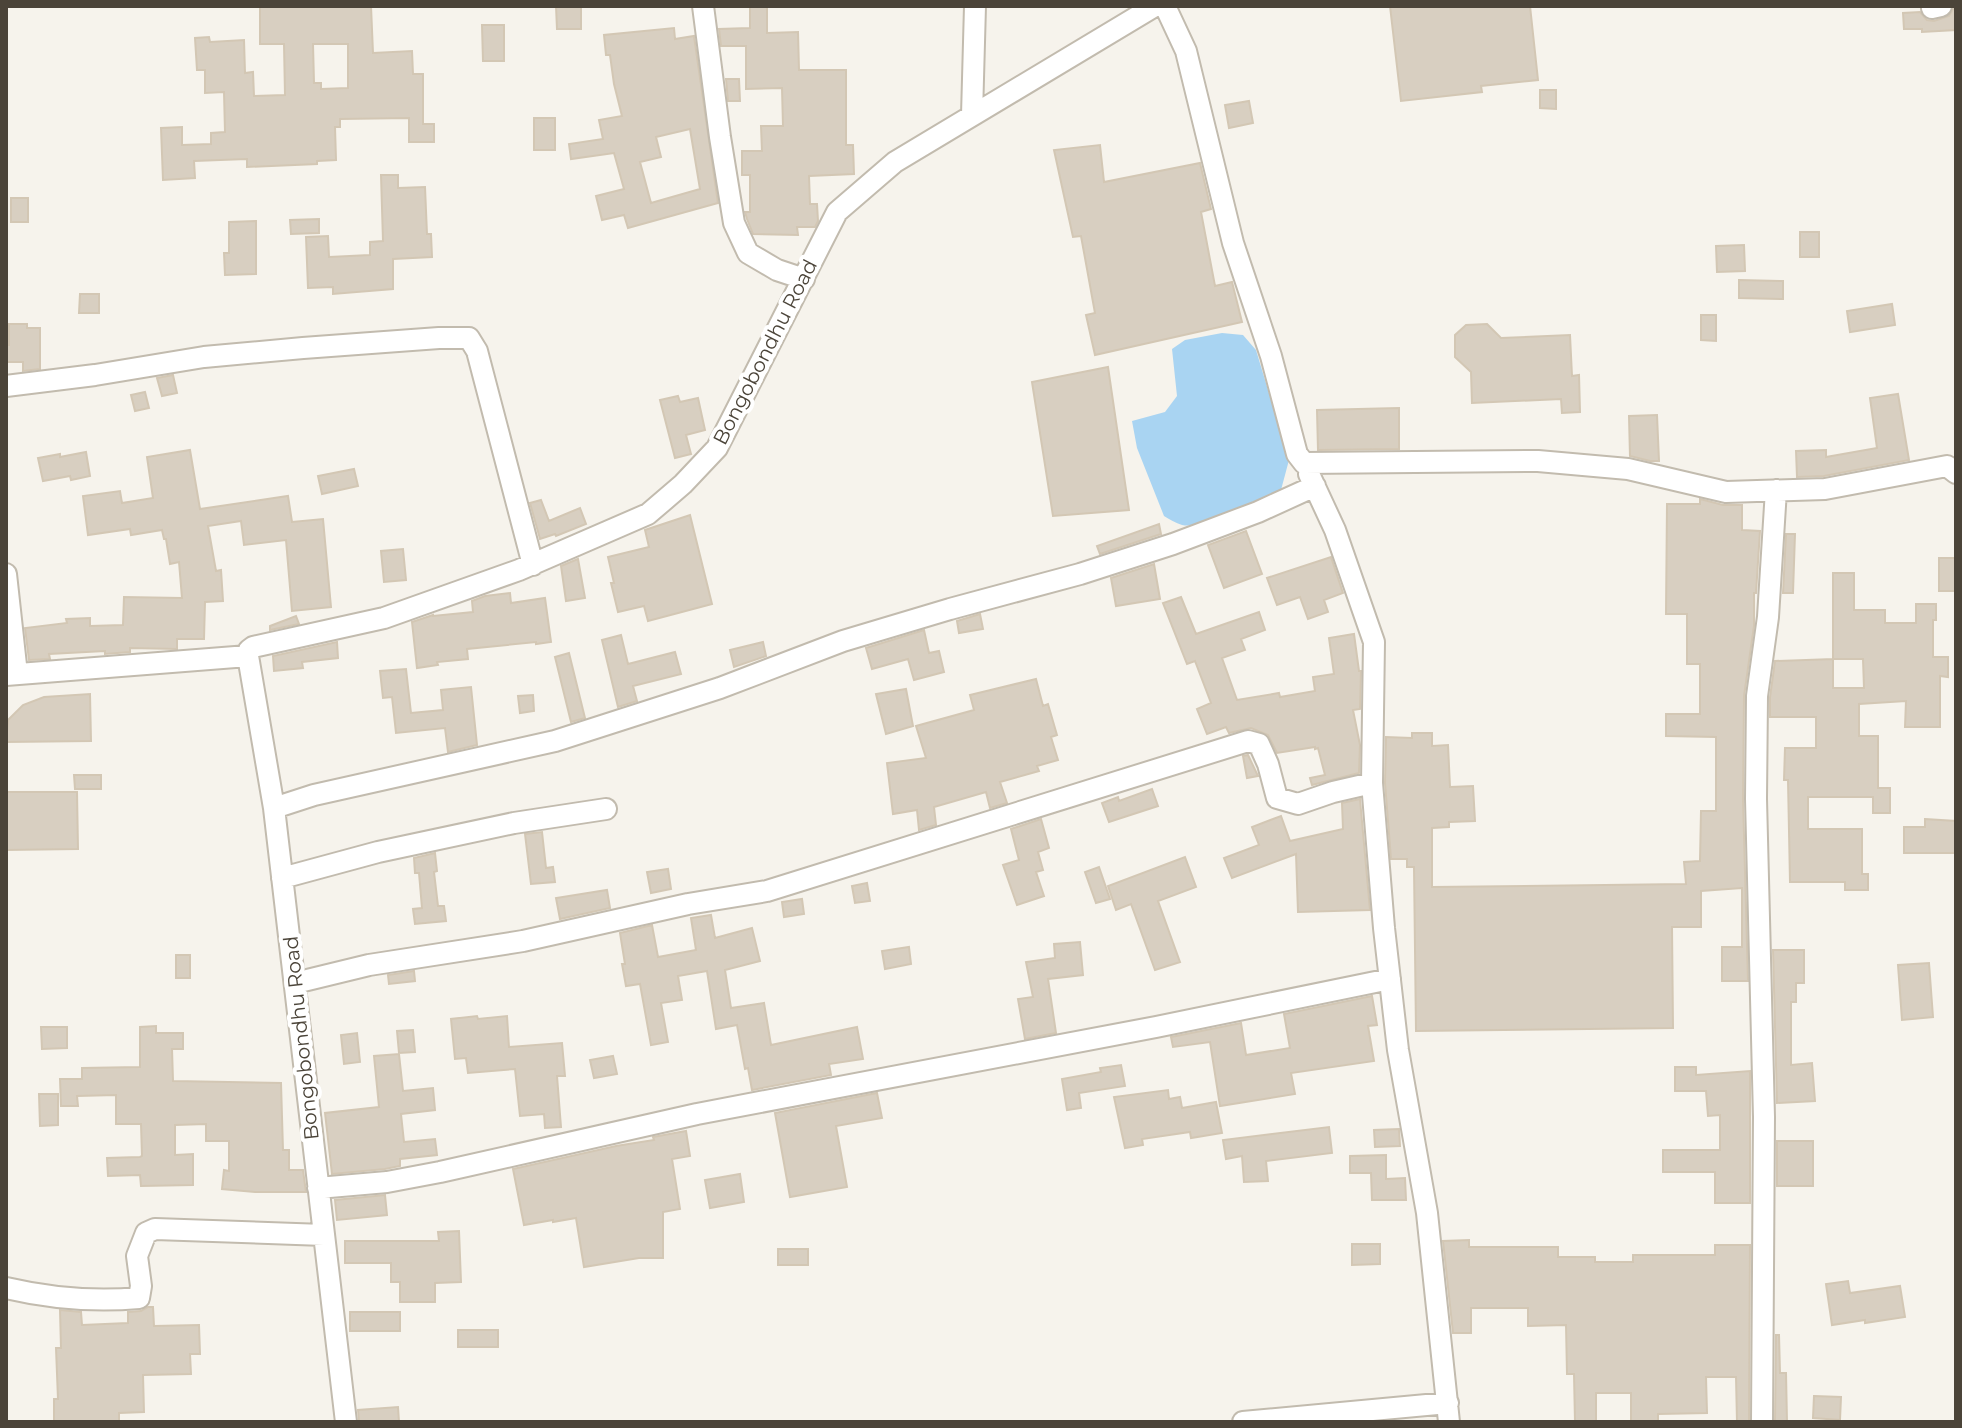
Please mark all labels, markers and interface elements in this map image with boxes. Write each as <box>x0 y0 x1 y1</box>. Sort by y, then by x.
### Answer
street label: Bongobondhu Road <box>708 255 822 449</box>
street label: Bongobondhu Road <box>278 935 324 1141</box>

